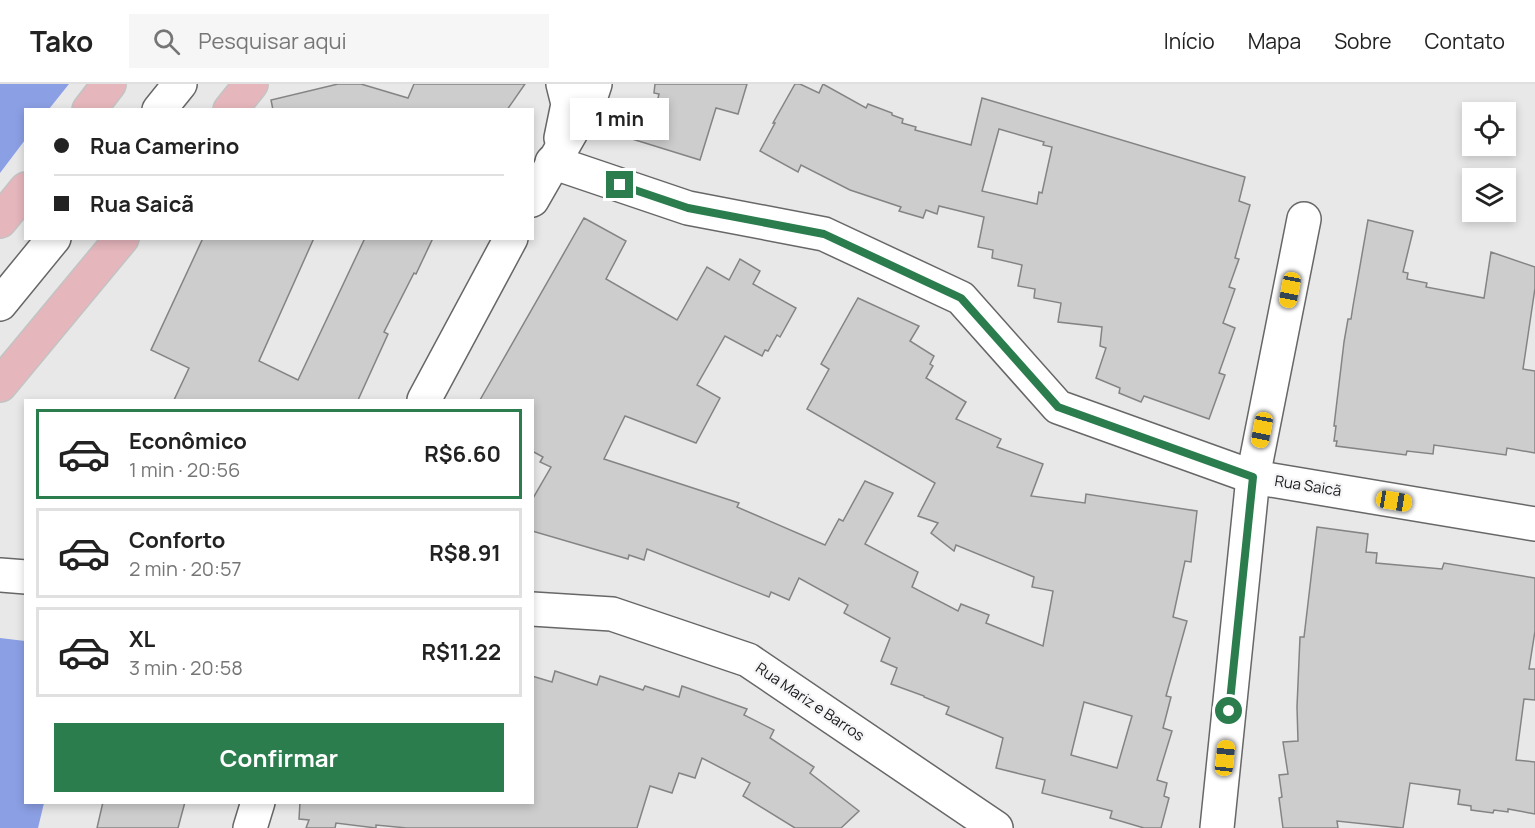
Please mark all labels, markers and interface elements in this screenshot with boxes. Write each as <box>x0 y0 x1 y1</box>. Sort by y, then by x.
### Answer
search box <box>129 14 549 68</box>
text: Tako <box>30 22 93 60</box>
icon: search <box>150 25 183 58</box>
text: Pesquisar aqui <box>198 26 347 56</box>
text: Início <box>1164 27 1215 55</box>
text: Mapa <box>1248 27 1301 55</box>
text: Sobre <box>1334 27 1392 55</box>
text: Contato <box>1425 27 1505 55</box>
callout: 1 min <box>570 98 670 140</box>
map controls <box>1462 102 1516 222</box>
button: locate <box>1462 102 1516 156</box>
text: 1 min <box>595 105 644 132</box>
text: Rua Camerino <box>90 131 239 161</box>
button: layers <box>1462 168 1516 222</box>
route end <box>606 171 633 198</box>
text: Rua Saicã <box>90 189 194 219</box>
car <box>1278 271 1302 309</box>
car <box>1250 411 1274 449</box>
text: Econômico <box>129 426 247 456</box>
icon: car <box>57 427 111 481</box>
text: R$6.60 <box>424 439 501 469</box>
text: 1 min · 20:56 <box>129 456 240 483</box>
street label: Rua Saicã <box>1273 470 1343 501</box>
car <box>1375 489 1413 513</box>
text: Conforto <box>129 525 225 555</box>
icon: car <box>57 526 111 580</box>
text: R$8.91 <box>429 538 501 568</box>
text: 2 min · 20:57 <box>129 555 242 582</box>
text: XL <box>129 624 155 654</box>
icon: car <box>57 625 111 679</box>
text: R$11.22 <box>421 637 501 667</box>
text: 3 min · 20:58 <box>129 654 243 681</box>
street label: Rua Mariz e Barros <box>752 657 869 746</box>
route start <box>1215 697 1242 724</box>
button: Confirmar <box>54 723 504 792</box>
car <box>1214 739 1236 777</box>

